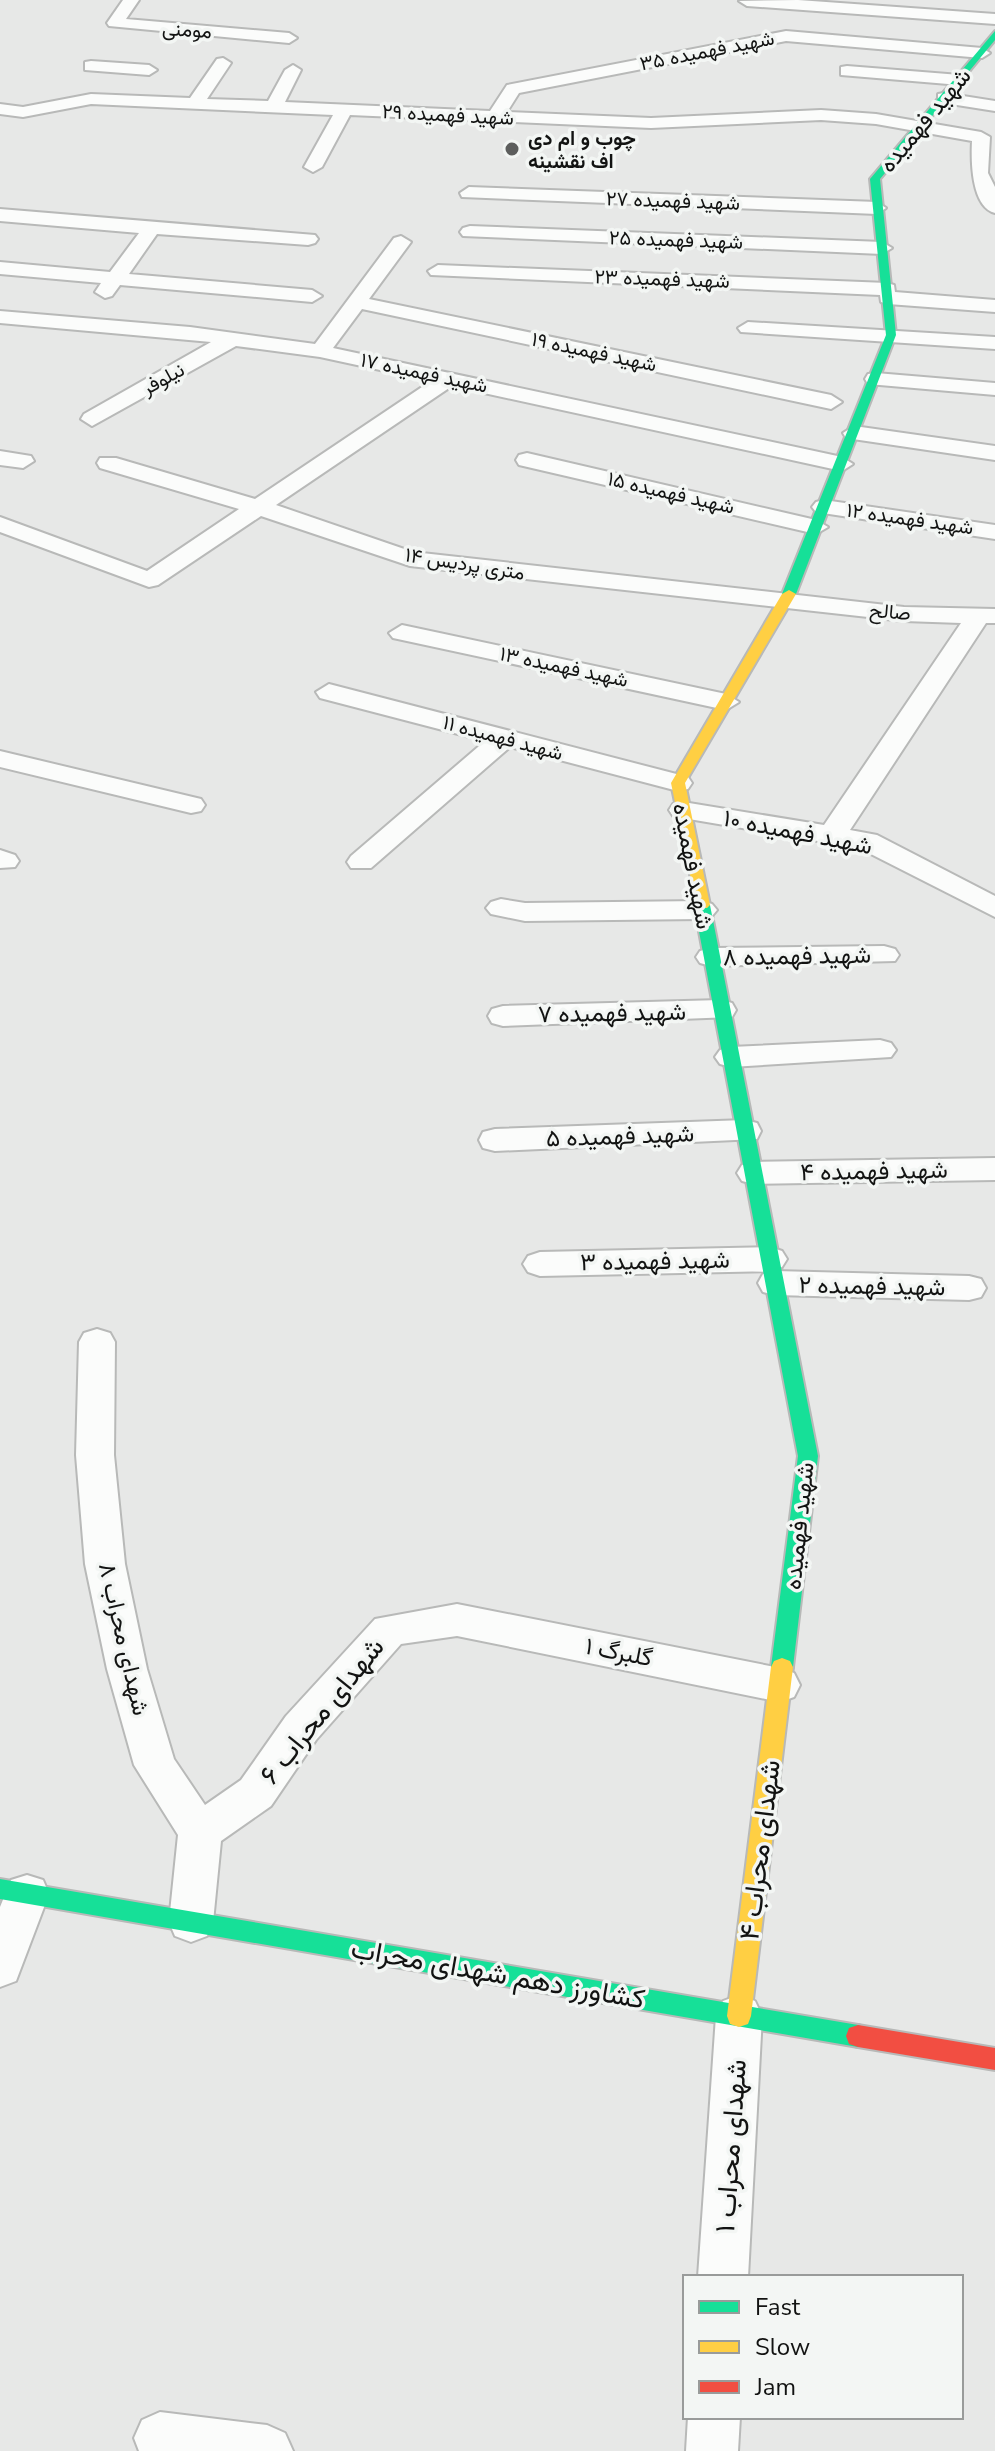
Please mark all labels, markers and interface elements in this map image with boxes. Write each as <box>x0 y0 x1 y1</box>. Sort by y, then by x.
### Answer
street label: مومنی <box>161 15 213 45</box>
street label: شهید فهمیده ۳۵ <box>637 25 777 77</box>
street label: شهید فهمیده <box>872 61 978 179</box>
street label: شهید فهمیده ۲۹ <box>381 98 515 132</box>
place label: چوب و ام دی اف نقشینه <box>528 125 636 175</box>
marker: چوب و ام دی اف نقشینه <box>503 140 521 158</box>
street label: شهید فهمیده ۲۷ <box>606 185 740 217</box>
street label: شهید فهمیده ۲۵ <box>609 224 743 256</box>
street label: شهید فهمیده ۲۳ <box>594 263 730 295</box>
street label: شهید فهمیده ۱۹ <box>529 326 659 378</box>
street label: شهید فهمیده ۱۷ <box>358 346 490 400</box>
street label: نیلوفر <box>136 356 189 402</box>
street label: شهید فهمیده ۱۵ <box>605 465 737 521</box>
street label: شهید فهمیده ۱۲ <box>845 497 975 541</box>
street label: ۱۴ متری پردیس <box>403 541 527 587</box>
street label: صالح <box>868 597 912 627</box>
street label: شهید فهمیده ۱۳ <box>497 640 631 694</box>
street label: شهید فهمیده ۱۱ <box>440 709 566 767</box>
street label: شهید فهمیده <box>665 800 721 932</box>
street label: شهید فهمیده ۱۰ <box>721 802 875 862</box>
street label: شهید فهمیده ۸ <box>723 939 871 973</box>
street label: شهید فهمیده ۷ <box>538 996 686 1030</box>
street label: شهید فهمیده ۵ <box>545 1117 695 1155</box>
street label: شهید فهمیده ۴ <box>800 1154 948 1188</box>
street label: شهید فهمیده ۳ <box>580 1244 730 1278</box>
street label: شهید فهمیده ۲ <box>798 1269 946 1303</box>
street label: شهید فهمیده <box>776 1461 822 1591</box>
street label: شهدای محراب ۸ <box>91 1559 157 1719</box>
street label: شهدای محراب ۶ <box>251 1629 393 1793</box>
street label: گلبرگ ۱ <box>583 1630 655 1674</box>
street label: شهدای محراب ۴ <box>730 1758 790 1942</box>
street label: کشاورز دهم شهدای محراب <box>348 1929 648 2019</box>
street label: شهدای محراب ۱ <box>706 2058 756 2234</box>
legend <box>683 2275 963 2419</box>
text: Fast <box>755 2291 801 2323</box>
text: Slow <box>755 2331 810 2363</box>
text: Jam <box>754 2371 796 2403</box>

